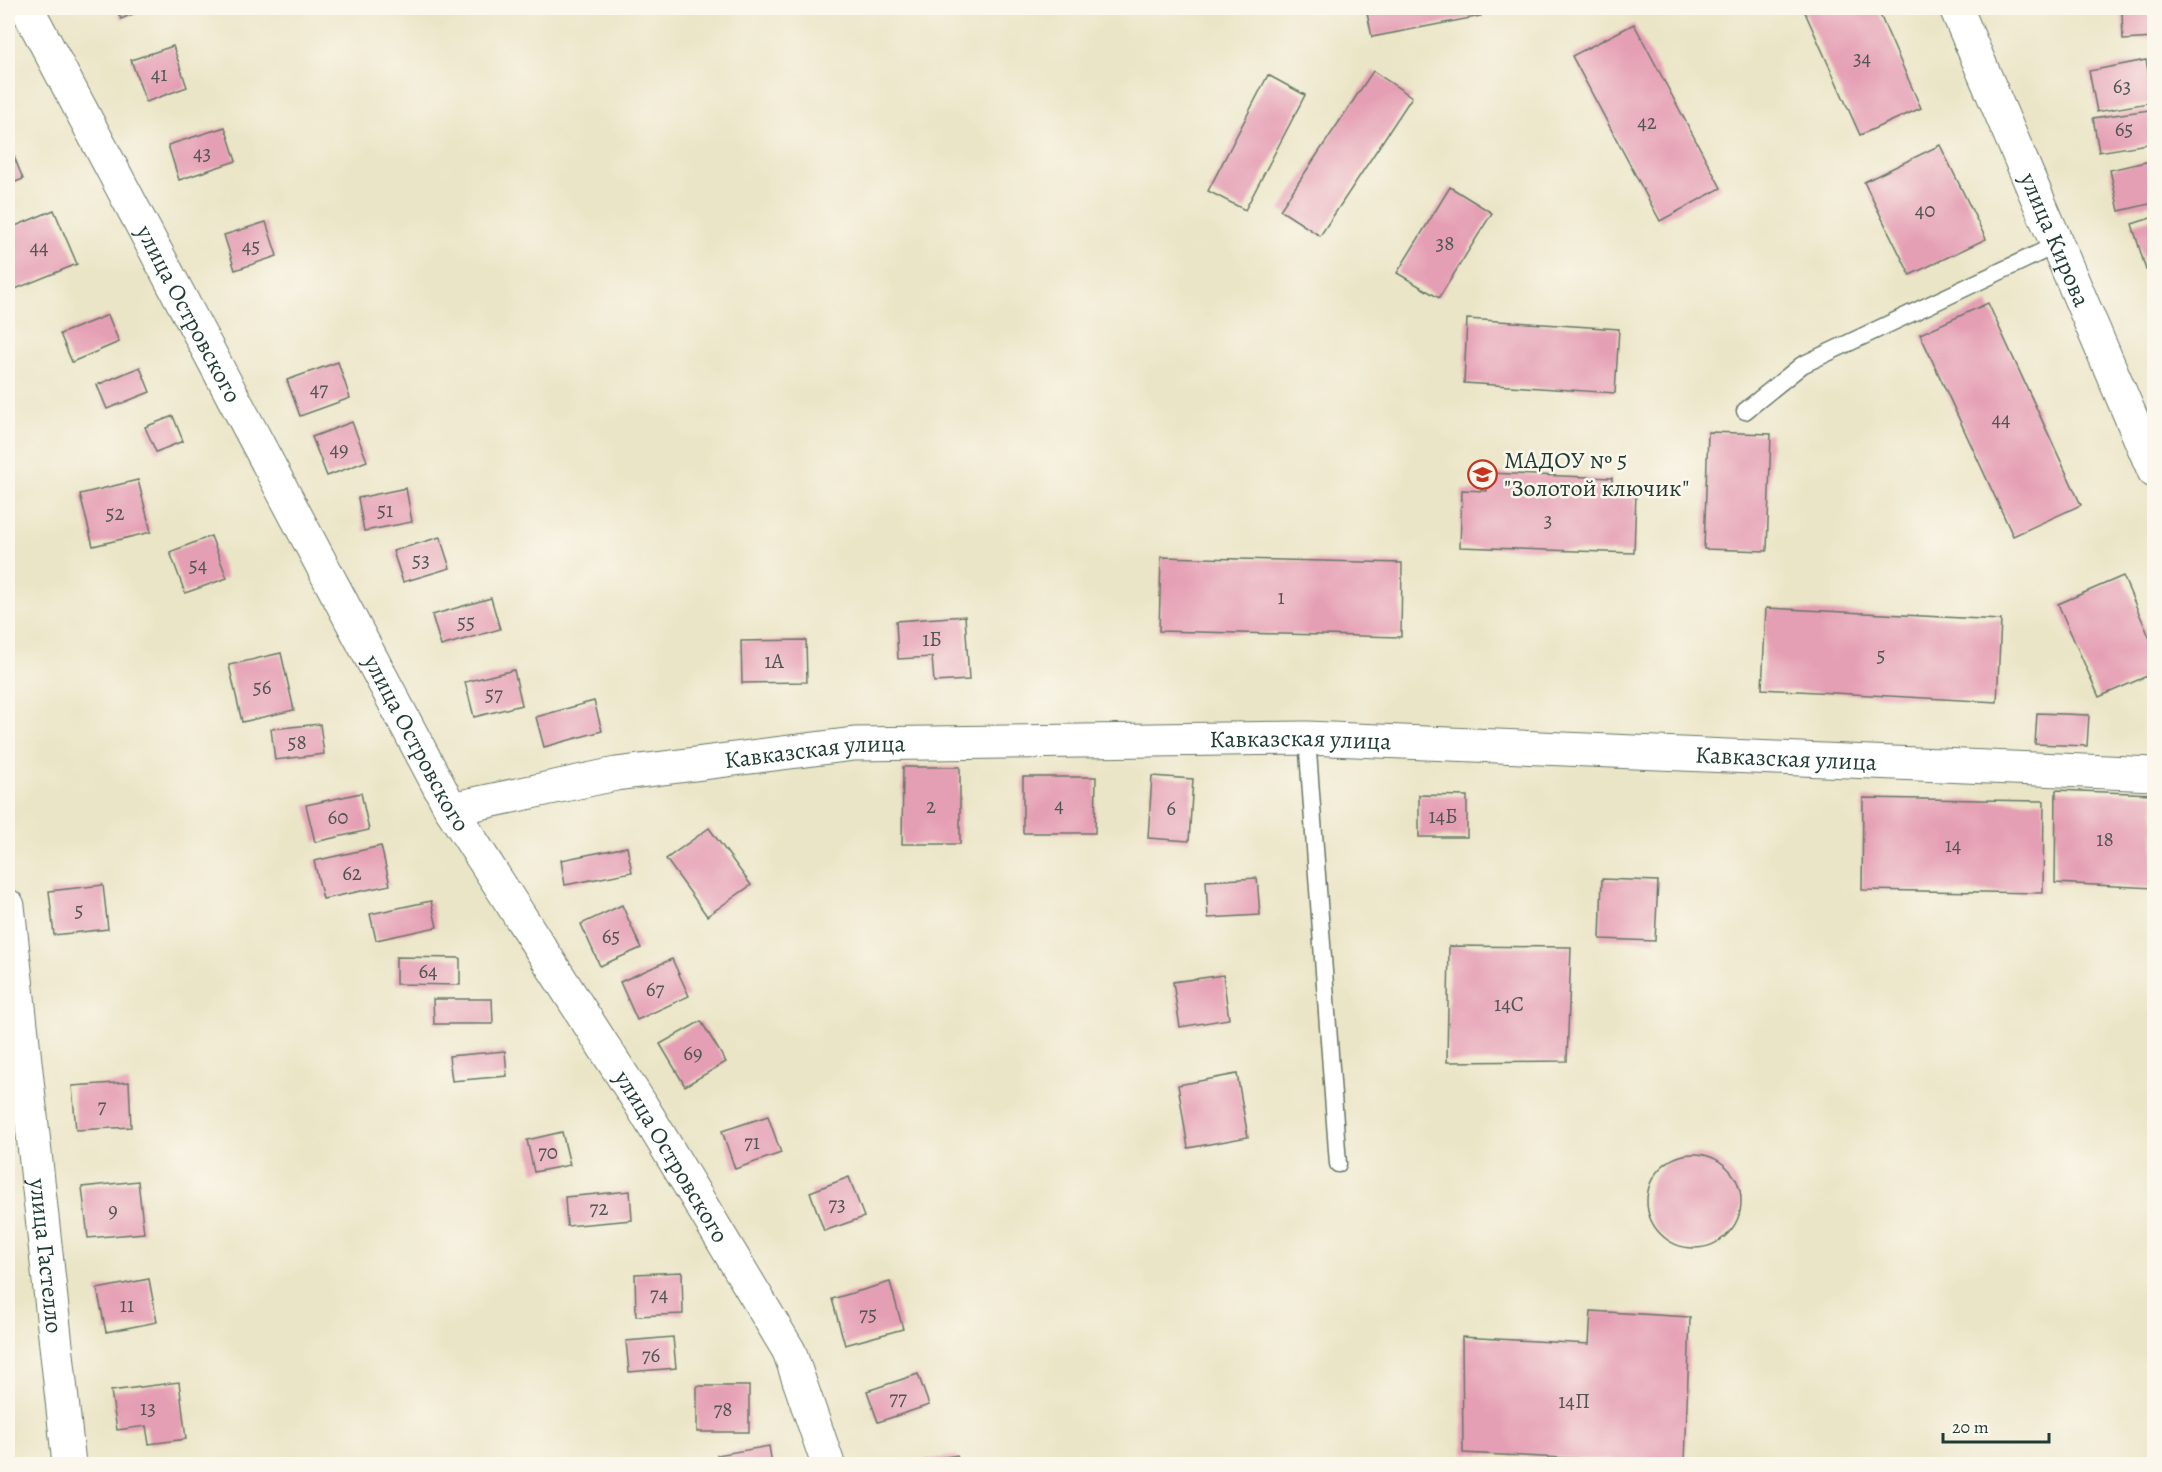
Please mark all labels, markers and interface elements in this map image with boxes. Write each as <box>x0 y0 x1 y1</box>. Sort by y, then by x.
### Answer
house number: 34 <box>1853 44 1871 72</box>
house number: 41 <box>151 60 167 88</box>
house number: 63 <box>2113 72 2131 100</box>
house number: 42 <box>1637 108 1657 136</box>
house number: 65 <box>2115 115 2133 143</box>
house number: 43 <box>193 139 211 167</box>
street label: улица Кирова <box>2012 167 2098 312</box>
house number: 40 <box>1915 196 1935 224</box>
street label: улица Островского <box>128 219 249 408</box>
house number: 38 <box>1436 229 1454 257</box>
house number: 45 <box>242 232 260 260</box>
house number: 44 <box>29 233 49 261</box>
house number: 47 <box>310 375 328 403</box>
house number: 44 <box>1991 405 2011 433</box>
house number: 49 <box>329 435 349 463</box>
place label: МАДОУ № 5 "Золотой ключик" <box>1504 444 1690 504</box>
school or university icon: МАДОУ № 5 "Золотой ключик" <box>1467 458 1499 490</box>
house number: 51 <box>377 496 393 524</box>
house number: 52 <box>105 499 125 527</box>
house number: 3 <box>1544 506 1552 534</box>
house number: 53 <box>412 546 430 574</box>
house number: 54 <box>189 551 207 579</box>
house number: 1 <box>1277 583 1285 611</box>
house number: 55 <box>457 608 475 636</box>
house number: 1Б <box>922 625 942 653</box>
house number: 5 <box>1876 641 1886 669</box>
house number: 1А <box>764 647 784 675</box>
street label: улица Островского <box>356 648 477 838</box>
house number: 56 <box>253 673 272 701</box>
house number: 57 <box>485 680 503 708</box>
street label: Кавказская улица <box>1209 722 1392 758</box>
street label: Кавказская улица <box>722 727 906 776</box>
house number: 58 <box>287 728 307 756</box>
street label: Кавказская улица <box>1694 739 1878 778</box>
house number: 4 <box>1054 791 1064 819</box>
house number: 2 <box>926 792 936 820</box>
house number: 6 <box>1166 794 1176 822</box>
house number: 14Б <box>1428 802 1458 830</box>
house number: 60 <box>328 803 348 831</box>
house number: 18 <box>2096 825 2114 853</box>
house number: 14 <box>1945 831 1961 859</box>
house number: 62 <box>342 859 362 887</box>
house number: 5 <box>74 896 84 924</box>
house number: 65 <box>602 922 620 950</box>
house number: 64 <box>418 957 438 985</box>
house number: 67 <box>646 975 664 1003</box>
house number: 14С <box>1494 990 1524 1018</box>
house number: 69 <box>683 1039 703 1067</box>
street label: улица Островского <box>606 1063 736 1249</box>
house number: 7 <box>98 1092 107 1120</box>
house number: 71 <box>744 1128 760 1156</box>
house number: 70 <box>538 1138 558 1166</box>
street label: улица Гастелло <box>22 1176 71 1335</box>
house number: 73 <box>828 1190 846 1218</box>
house number: 72 <box>590 1194 608 1222</box>
house number: 9 <box>108 1196 118 1224</box>
house number: 74 <box>650 1280 668 1308</box>
house number: 11 <box>120 1291 134 1319</box>
house number: 75 <box>859 1300 877 1328</box>
house number: 76 <box>642 1341 661 1369</box>
house number: 77 <box>889 1384 907 1412</box>
house number: 14П <box>1558 1387 1590 1415</box>
house number: 13 <box>140 1394 156 1422</box>
house number: 78 <box>713 1395 733 1423</box>
scale bar <box>1943 1406 2050 1444</box>
text: 20 m <box>1952 1415 1989 1439</box>

